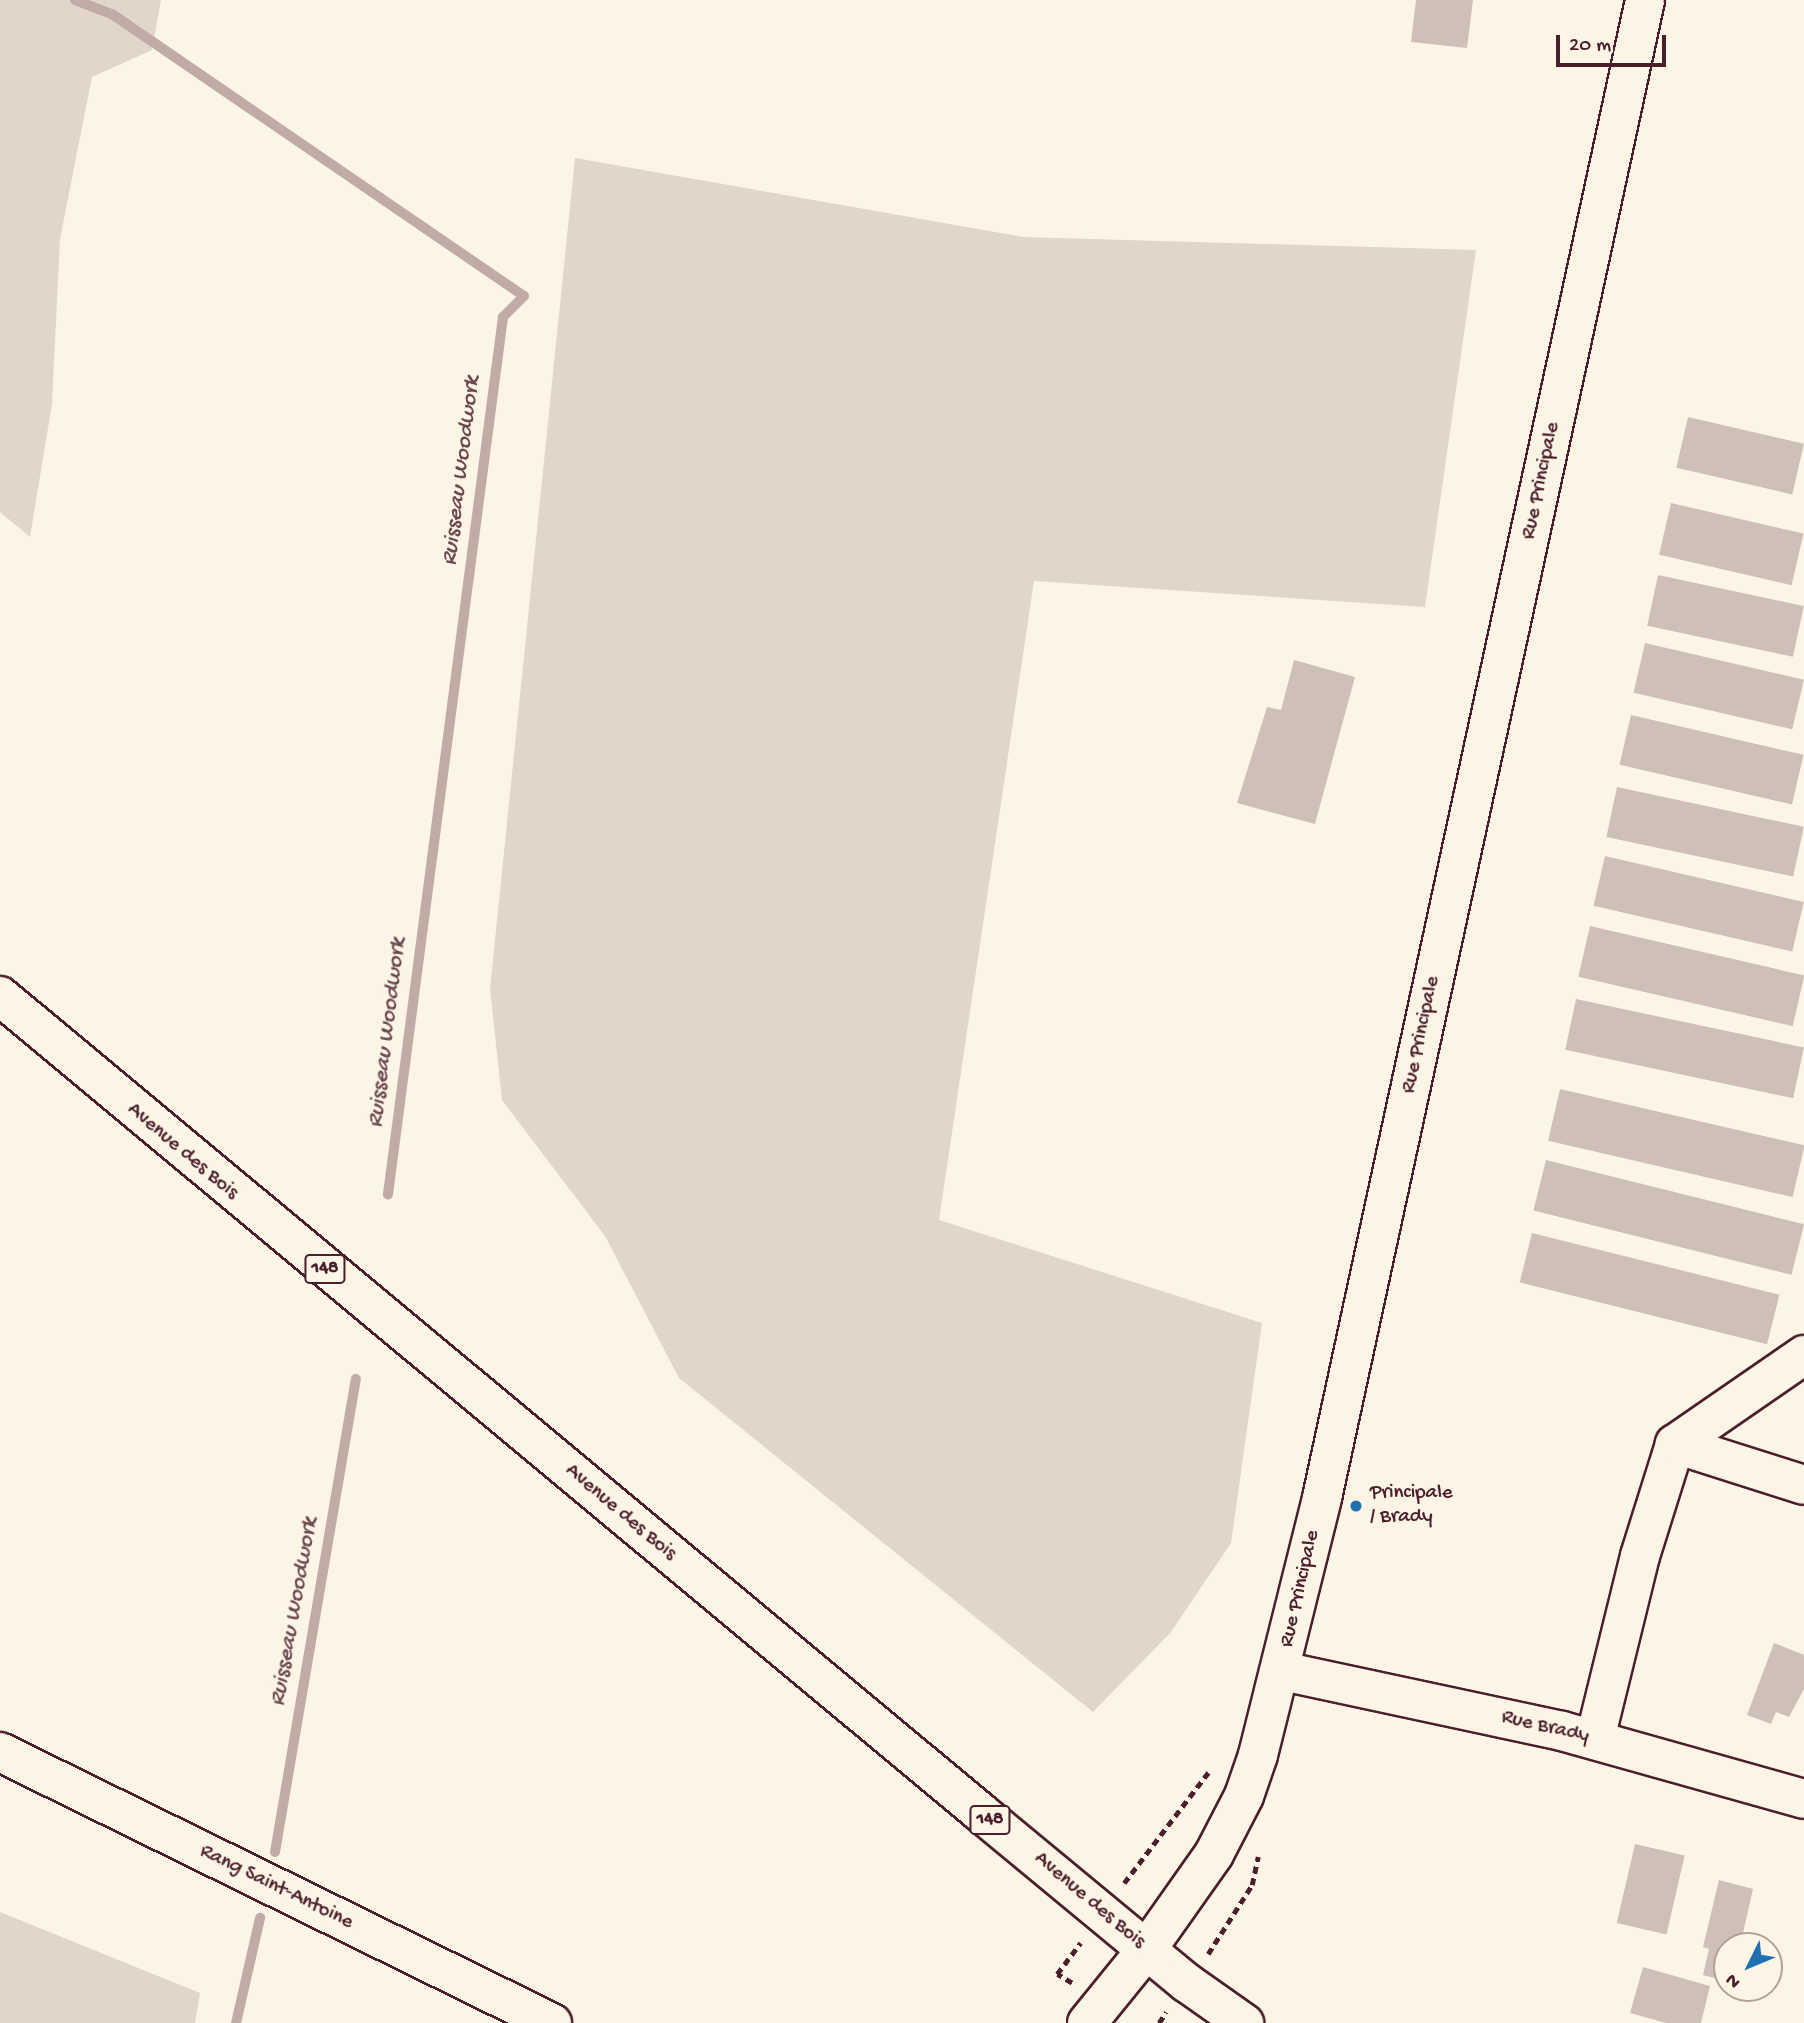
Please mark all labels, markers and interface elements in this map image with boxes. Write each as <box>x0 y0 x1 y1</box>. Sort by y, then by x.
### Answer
scale bar <box>1559 21 1669 65</box>
text: 20 m <box>1569 34 1611 59</box>
water label: Ruisseau Woodwork <box>437 375 487 567</box>
street label: Rue Principale <box>1517 420 1567 542</box>
water label: Ruisseau Woodwork <box>363 937 413 1129</box>
street label: Rue Principale <box>1397 974 1447 1096</box>
street label: Avenue des Bois <box>121 1098 243 1206</box>
road number: 148 <box>304 1254 346 1284</box>
street label: Avenue des Bois <box>559 1459 681 1567</box>
place label: Principale / Brady <box>1370 1481 1453 1531</box>
marker: Principale / Brady <box>1348 1498 1364 1514</box>
water label: Ruisseau Woodwork <box>265 1516 325 1708</box>
street label: Rue Principale <box>1275 1528 1327 1650</box>
street label: Rue Brady <box>1499 1706 1591 1750</box>
road number: 148 <box>969 1804 1011 1836</box>
street label: Rang Saint-Antoine <box>195 1840 357 1936</box>
street label: Avenue des Bois <box>1028 1847 1150 1955</box>
north arrow <box>1713 1932 1783 2002</box>
text: N <box>1721 1968 1746 1993</box>

